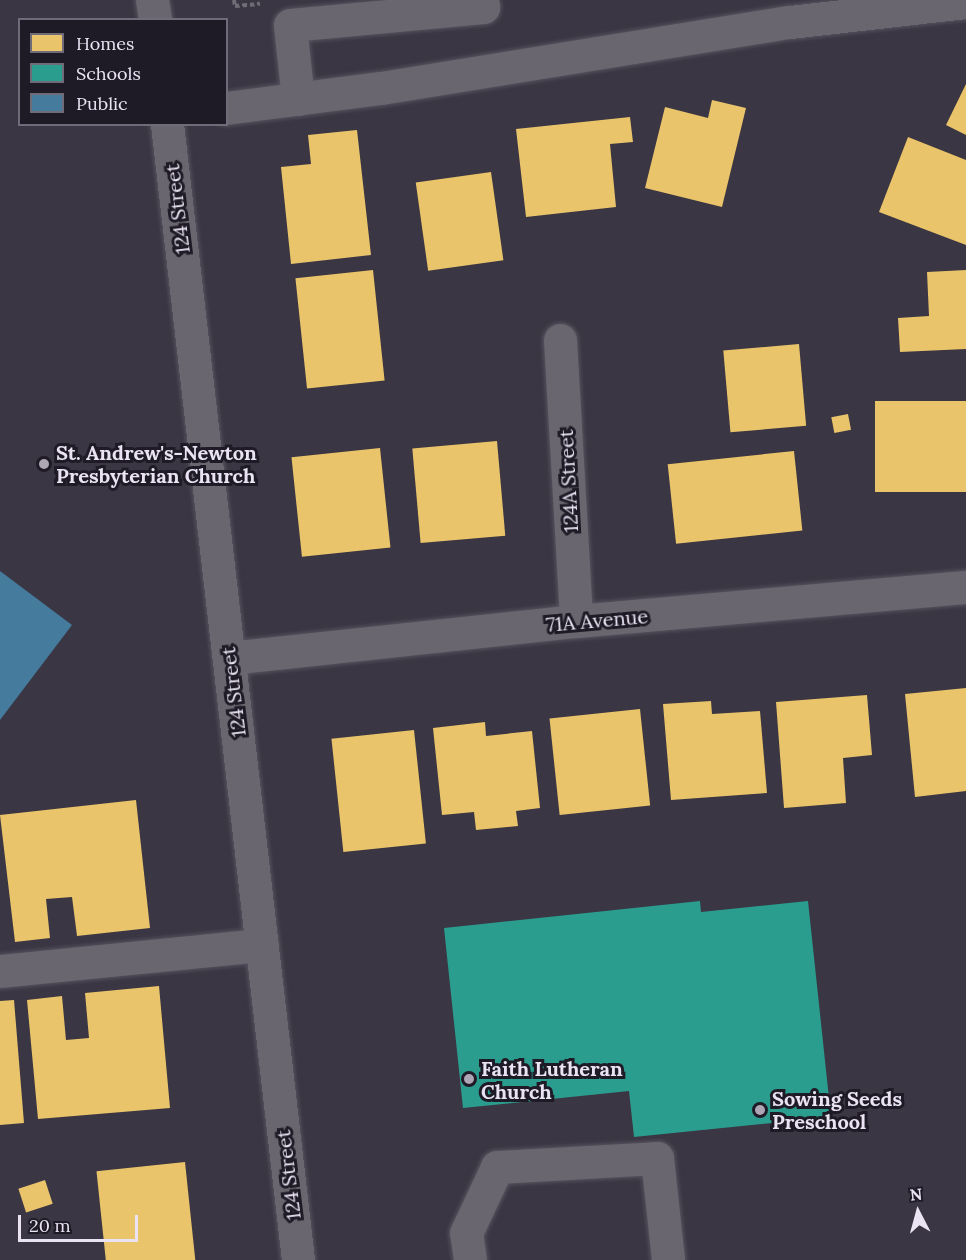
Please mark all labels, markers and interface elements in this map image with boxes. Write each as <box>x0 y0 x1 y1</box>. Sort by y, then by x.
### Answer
legend <box>18 18 228 126</box>
text: Homes <box>76 32 134 55</box>
text: Schools <box>76 62 141 85</box>
text: Public <box>76 92 128 115</box>
street label: 124 Street <box>160 163 194 255</box>
street label: 124A Street <box>553 429 583 533</box>
place label: St. Andrew's-Newton Presbyterian Church <box>56 440 257 487</box>
marker: St. Andrew's-Newton Presbyterian Church <box>37 457 51 471</box>
street label: 71A Avenue <box>545 604 649 636</box>
street label: 124 Street <box>216 646 250 738</box>
place label: Faith Lutheran Church <box>481 1056 623 1103</box>
marker: Faith Lutheran Church <box>462 1072 476 1086</box>
place label: Sowing Seeds Preschool <box>772 1086 902 1133</box>
marker: Sowing Seeds Preschool <box>753 1103 767 1117</box>
street label: 124 Street <box>271 1129 305 1221</box>
north arrow <box>888 1182 948 1242</box>
text: N <box>909 1184 923 1205</box>
scale bar <box>21 1203 141 1241</box>
text: 20 m <box>29 1214 71 1237</box>

